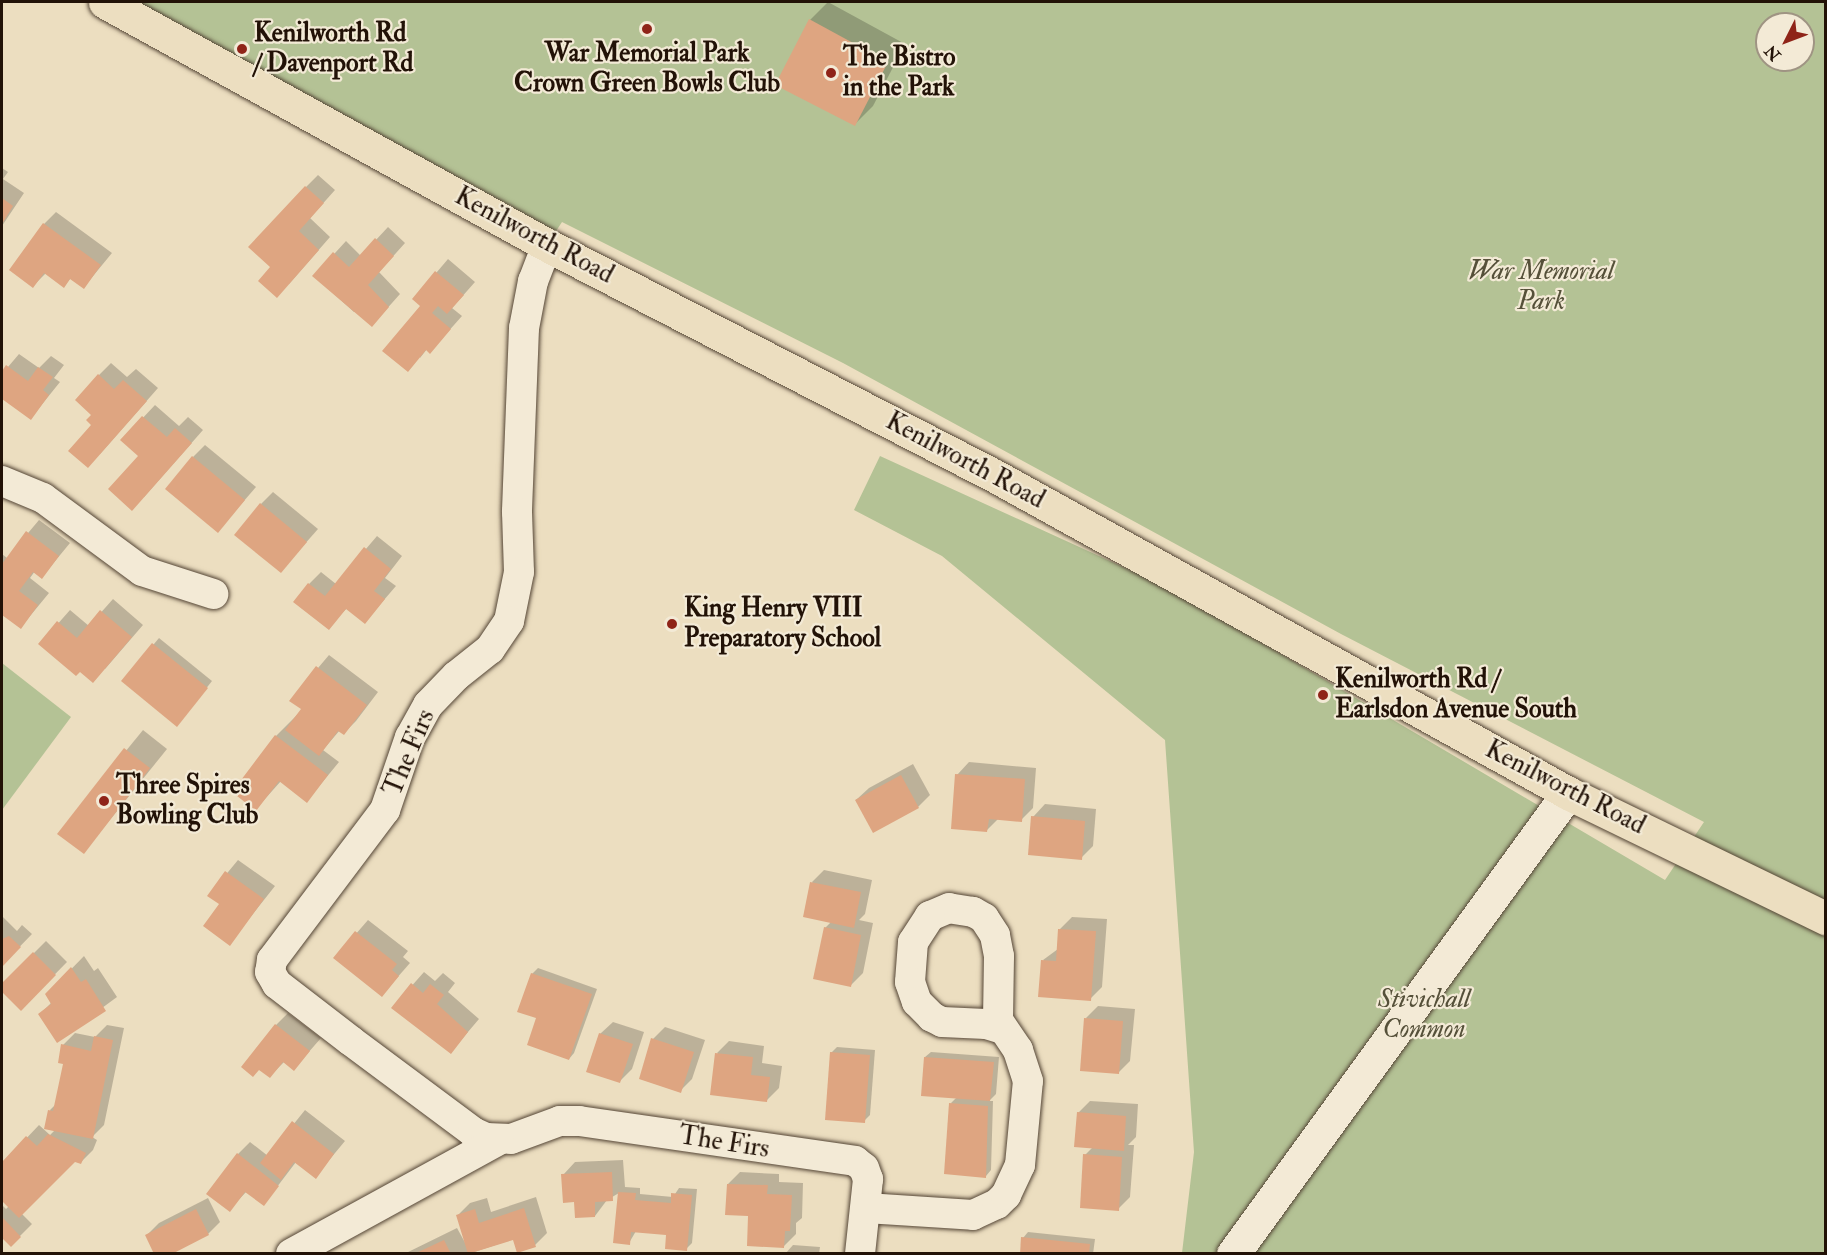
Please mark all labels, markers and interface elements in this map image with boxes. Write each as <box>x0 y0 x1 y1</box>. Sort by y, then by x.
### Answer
north arrow <box>1755 12 1815 72</box>
place label: Kenilworth Rd / Davenport Rd <box>254 18 413 80</box>
marker: War Memorial Park Crown Green Bowls Club <box>640 22 654 36</box>
place label: War Memorial Park Crown Green Bowls Club <box>514 38 780 100</box>
text: N <box>1761 41 1785 65</box>
marker: Kenilworth Rd / Davenport Rd <box>235 42 249 56</box>
place label: The Bistro in the Park <box>843 42 956 104</box>
marker: The Bistro in the Park <box>824 66 838 80</box>
street label: Kenilworth Road <box>449 181 619 291</box>
park label: War Memorial Park <box>1468 256 1614 318</box>
street label: Kenilworth Road <box>880 406 1050 516</box>
place label: King Henry VIII Preparatory School <box>684 593 881 654</box>
marker: King Henry VIII Preparatory School <box>665 617 679 631</box>
place label: Kenilworth Rd / Earlsdon Avenue South <box>1335 664 1577 726</box>
marker: Kenilworth Rd / Earlsdon Avenue South <box>1316 688 1330 702</box>
street label: The Firs <box>378 705 442 801</box>
street label: Kenilworth Road <box>1480 734 1650 842</box>
place label: Three Spires Bowling Club <box>116 770 258 832</box>
marker: Three Spires Bowling Club <box>97 794 111 808</box>
park label: Stivichall Common <box>1378 984 1470 1046</box>
street label: The Firs <box>677 1120 771 1166</box>

